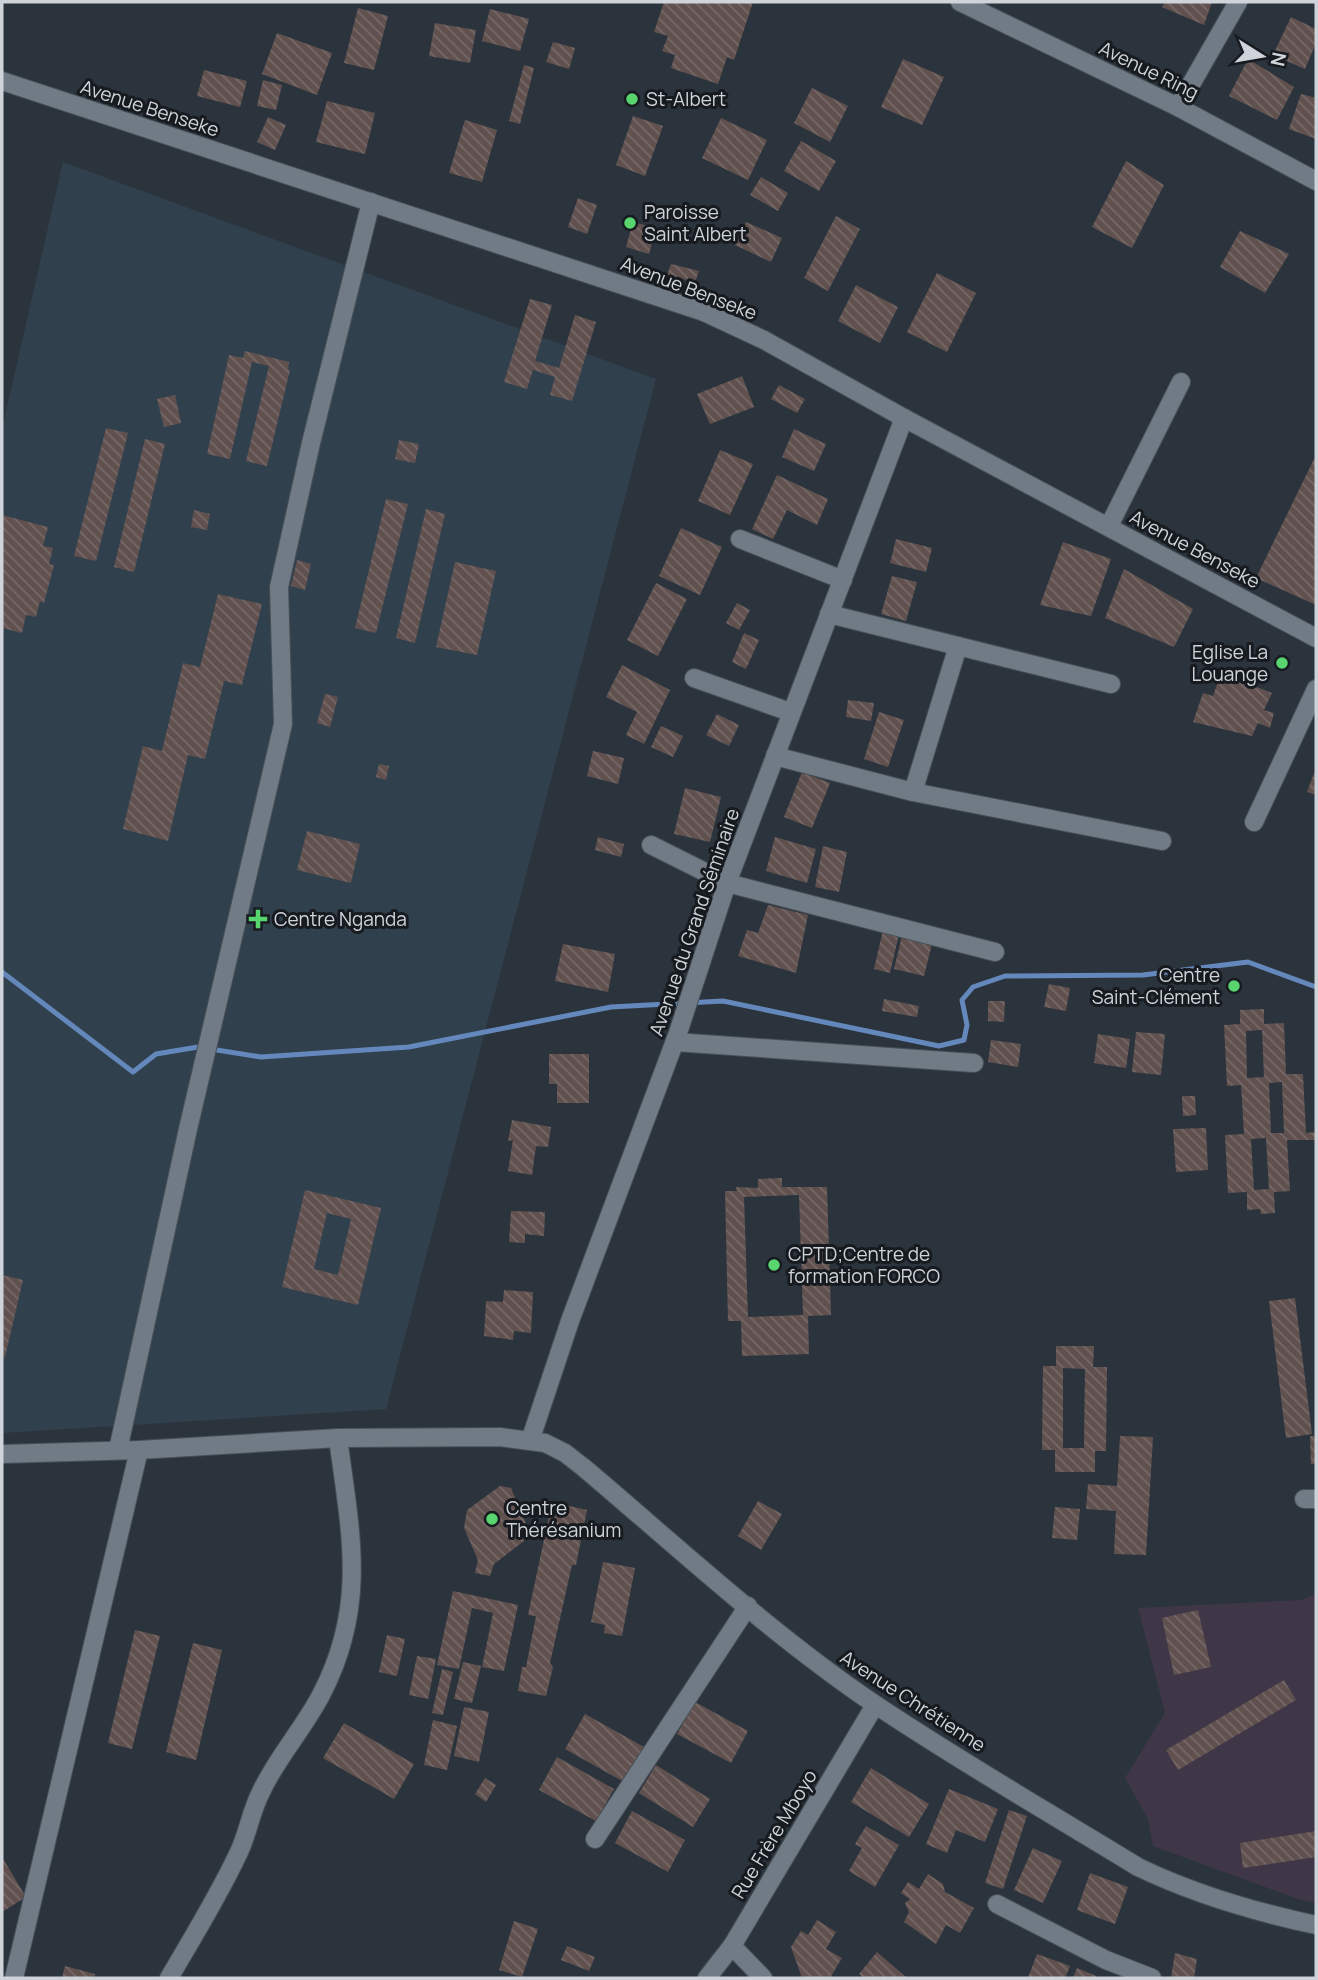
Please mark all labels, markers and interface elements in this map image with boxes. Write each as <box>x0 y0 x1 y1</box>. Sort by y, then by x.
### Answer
north arrow <box>1227 21 1297 91</box>
street label: Avenue Ring <box>1095 35 1203 105</box>
text: N <box>1265 50 1293 68</box>
street label: Avenue Benseke <box>77 73 223 143</box>
place label: St-Albert <box>646 86 726 112</box>
marker: St-Albert <box>624 91 640 107</box>
place label: Paroisse Saint Albert <box>644 199 747 247</box>
marker: Paroisse Saint Albert <box>622 215 638 231</box>
street label: Avenue Benseke <box>617 250 761 326</box>
street label: Avenue Benseke <box>1125 504 1265 594</box>
place label: Eglise La Louange <box>1192 639 1268 687</box>
marker: Eglise La Louange <box>1274 655 1290 671</box>
street label: Avenue du Grand Séminaire <box>643 805 745 1039</box>
place label: Centre Nganda <box>274 906 407 932</box>
marker: Centre Nganda <box>248 909 268 929</box>
place label: Centre Saint-Clément <box>1092 962 1220 1010</box>
marker: Centre Saint-Clément <box>1226 978 1242 994</box>
place label: CPTD;Centre de formation FORCO <box>788 1241 940 1289</box>
marker: CPTD;Centre de formation FORCO <box>766 1257 782 1273</box>
place label: Centre Thérésanium <box>506 1495 621 1543</box>
marker: Centre Thérésanium <box>484 1511 500 1527</box>
street label: Avenue Chrétienne <box>835 1644 991 1758</box>
street label: Rue Frère Mboyo <box>725 1765 823 1903</box>

